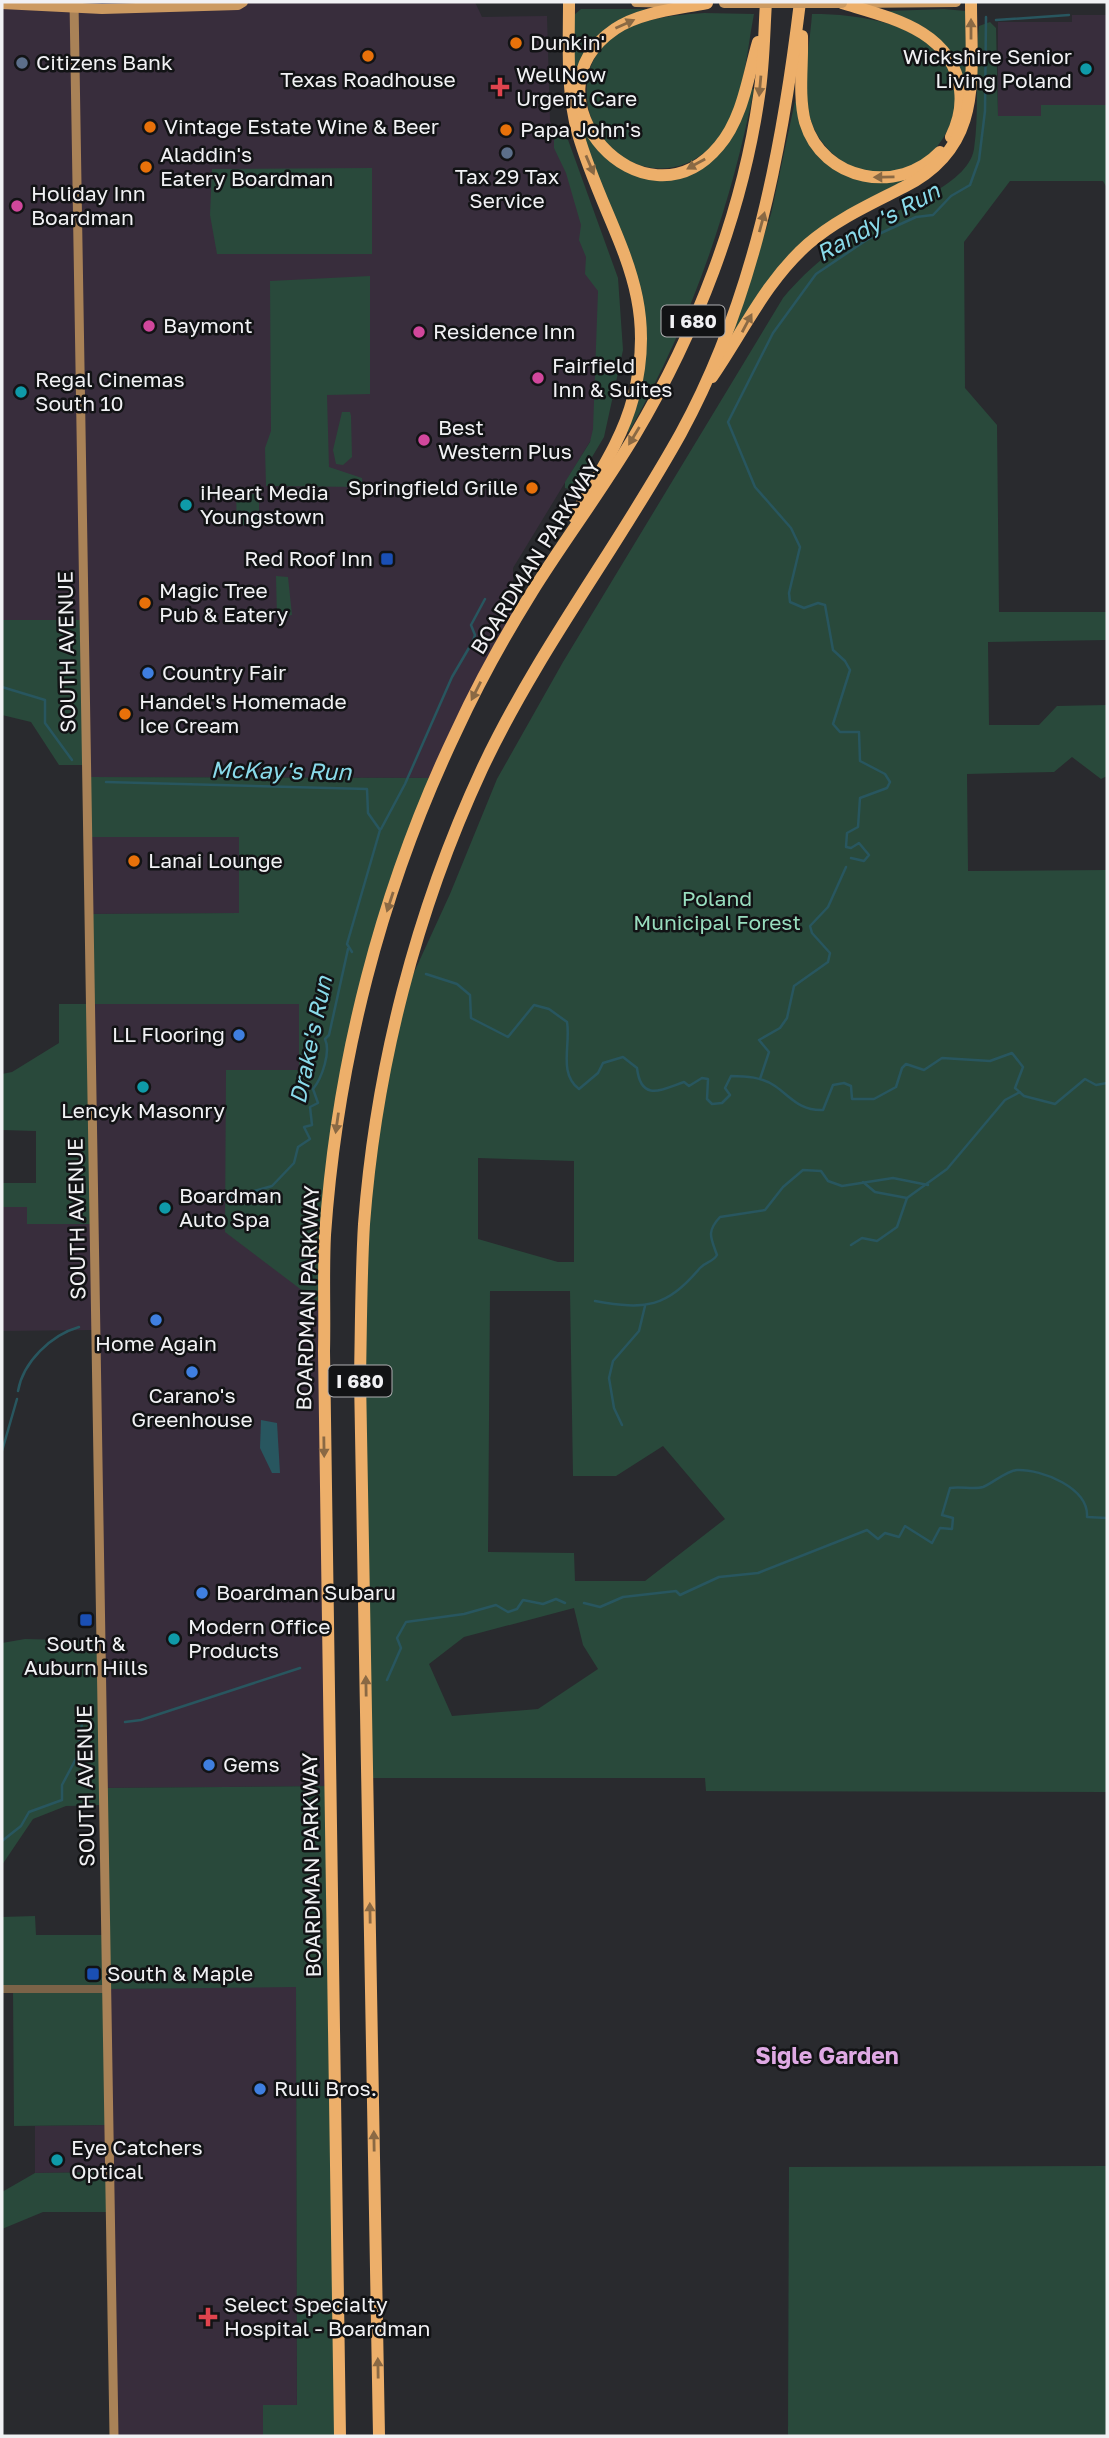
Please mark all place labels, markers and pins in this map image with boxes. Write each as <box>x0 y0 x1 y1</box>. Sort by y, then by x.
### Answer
place label: Dunkin' <box>530 29 605 55</box>
marker: Dunkin' <box>508 35 524 51</box>
place label: Wickshire Senior Living Poland <box>903 43 1072 93</box>
marker: Texas Roadhouse <box>360 48 376 64</box>
place label: Citizens Bank <box>36 49 173 75</box>
marker: Citizens Bank <box>14 55 30 71</box>
place label: WellNow Urgent Care <box>516 61 637 111</box>
marker: Wickshire Senior Living Poland <box>1078 61 1094 77</box>
place label: Texas Roadhouse <box>280 66 456 92</box>
marker: WellNow Urgent Care <box>490 77 510 97</box>
place label: Vintage Estate Wine & Beer <box>164 113 439 139</box>
place label: Papa John's <box>520 116 641 142</box>
marker: Vintage Estate Wine & Beer <box>142 119 158 135</box>
marker: Papa John's <box>498 122 514 138</box>
place label: Aladdin's Eatery Boardman <box>160 141 333 191</box>
marker: Tax 29 Tax Service <box>499 145 515 161</box>
marker: Aladdin's Eatery Boardman <box>138 159 154 175</box>
place label: Tax 29 Tax Service <box>455 163 560 213</box>
place label: Holiday Inn Boardman <box>31 180 146 230</box>
marker: Holiday Inn Boardman <box>9 198 25 214</box>
place label: Baymont <box>163 312 253 338</box>
marker: Baymont <box>141 318 157 334</box>
place label: Residence Inn <box>433 318 575 344</box>
marker: Residence Inn <box>411 324 427 340</box>
place label: Fairfield Inn & Suites <box>552 352 672 402</box>
place label: Regal Cinemas South 10 <box>35 366 185 416</box>
marker: Fairfield Inn & Suites <box>530 370 546 386</box>
marker: Regal Cinemas South 10 <box>13 384 29 400</box>
place label: Best Western Plus <box>438 414 572 464</box>
marker: Best Western Plus <box>416 432 432 448</box>
place label: Springfield Grille <box>348 474 518 500</box>
place label: iHeart Media Youngstown <box>200 479 329 529</box>
marker: Springfield Grille <box>524 480 540 496</box>
marker: iHeart Media Youngstown <box>178 497 194 513</box>
place label: Red Roof Inn <box>244 545 373 571</box>
marker: Red Roof Inn <box>379 551 395 567</box>
place label: Magic Tree Pub & Eatery <box>159 577 289 627</box>
marker: Magic Tree Pub & Eatery <box>137 595 153 611</box>
place label: Country Fair <box>162 659 286 685</box>
marker: Country Fair <box>140 665 156 681</box>
place label: Handel's Homemade Ice Cream <box>139 688 347 738</box>
marker: Handel's Homemade Ice Cream <box>117 706 133 722</box>
place label: Lanai Lounge <box>148 847 283 873</box>
marker: Lanai Lounge <box>126 853 142 869</box>
place label: LL Flooring <box>112 1021 225 1047</box>
marker: LL Flooring <box>231 1027 247 1043</box>
marker: Lencyk Masonry <box>135 1079 151 1095</box>
place label: Lencyk Masonry <box>61 1097 225 1123</box>
place label: Boardman Auto Spa <box>179 1182 282 1232</box>
marker: Boardman Auto Spa <box>157 1200 173 1216</box>
marker: Home Again <box>148 1312 164 1328</box>
place label: Home Again <box>95 1330 217 1356</box>
marker: Carano's Greenhouse <box>184 1364 200 1380</box>
place label: Carano's Greenhouse <box>131 1382 253 1432</box>
place label: Boardman Subaru <box>216 1579 396 1605</box>
marker: Boardman Subaru <box>194 1585 210 1601</box>
marker: South & Auburn Hills <box>78 1612 94 1628</box>
place label: Modern Office Products <box>188 1613 330 1663</box>
place label: South & Auburn Hills <box>24 1630 148 1680</box>
marker: Modern Office Products <box>166 1631 182 1647</box>
place label: Gems <box>223 1751 280 1777</box>
marker: Gems <box>201 1757 217 1773</box>
place label: South & Maple <box>107 1960 253 1986</box>
marker: South & Maple <box>85 1966 101 1982</box>
place label: Rulli Bros. <box>274 2075 377 2101</box>
marker: Rulli Bros. <box>252 2081 268 2097</box>
place label: Eye Catchers Optical <box>71 2134 203 2184</box>
marker: Eye Catchers Optical <box>49 2152 65 2168</box>
place label: Select Specialty Hospital - Boardman <box>224 2291 431 2341</box>
marker: Select Specialty Hospital - Boardman <box>198 2307 218 2327</box>

